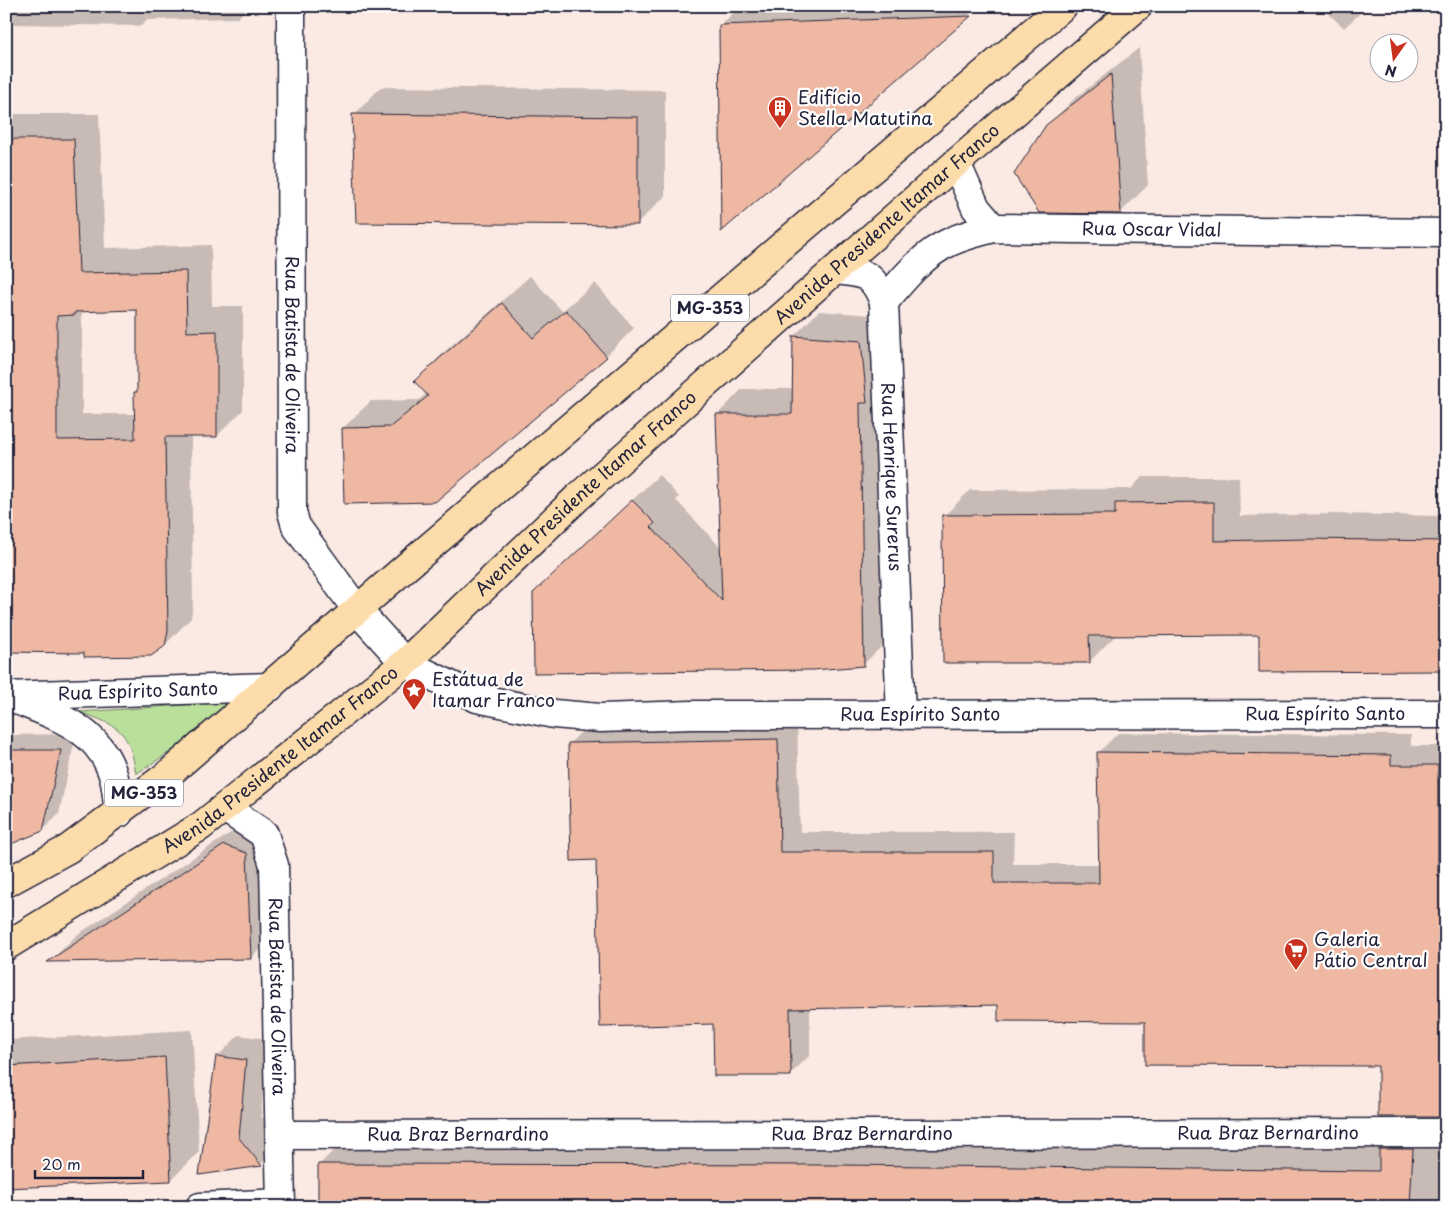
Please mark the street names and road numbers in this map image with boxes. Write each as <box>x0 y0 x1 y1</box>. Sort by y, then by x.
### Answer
street label: Avenida Presidente Itamar Franco <box>767 116 1005 330</box>
street label: Rua Oscar Vidal <box>1082 214 1222 243</box>
street label: Rua Batista de Oliveira <box>279 256 307 455</box>
road number: MG-353 <box>671 294 749 322</box>
street label: Rua Henrique Surerus <box>875 382 910 572</box>
street label: Avenida Presidente Itamar Franco <box>468 383 702 601</box>
street label: Avenida Presidente Itamar Franco <box>156 659 403 859</box>
street label: Rua Espírito Santo <box>57 674 218 706</box>
street label: Rua Espírito Santo <box>1245 699 1405 726</box>
street label: Rua Espírito Santo <box>840 700 1000 727</box>
road number: MG-353 <box>105 780 183 806</box>
street label: Rua Batista de Oliveira <box>263 897 294 1096</box>
street label: Rua Braz Bernardino <box>1177 1118 1359 1145</box>
street label: Rua Braz Bernardino <box>771 1119 953 1146</box>
street label: Rua Braz Bernardino <box>367 1120 549 1147</box>

